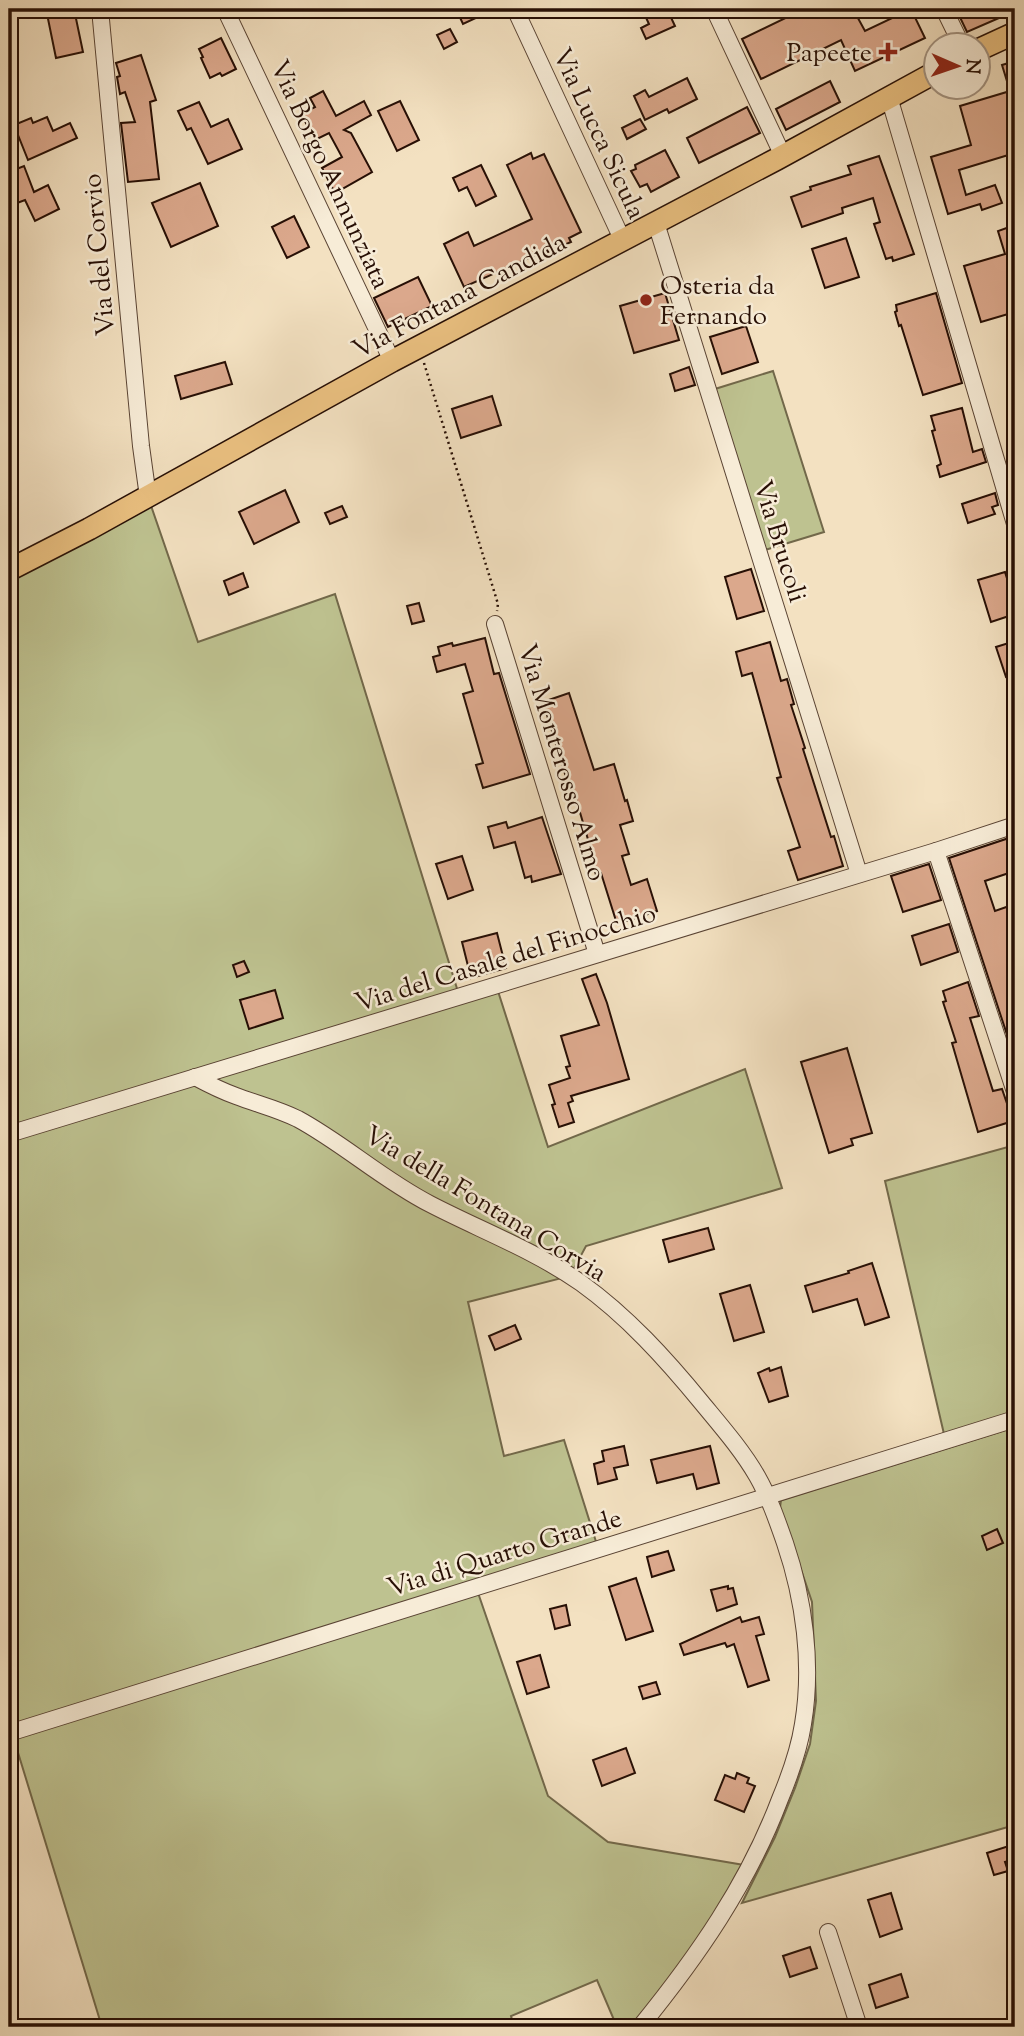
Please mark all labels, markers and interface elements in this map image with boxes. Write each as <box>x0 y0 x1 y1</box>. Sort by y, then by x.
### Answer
north arrow <box>922 32 992 102</box>
place label: Papeete <box>786 36 872 73</box>
marker: Papeete <box>878 42 898 62</box>
street label: Via Lucca Sicula <box>542 43 654 226</box>
street label: Via Borgo Annunziata <box>259 55 398 296</box>
text: N <box>958 58 985 75</box>
street label: Via del Corvio <box>75 172 126 338</box>
street label: Via Fontana Candida <box>347 225 574 369</box>
place label: Osteria da Fernando <box>660 269 775 336</box>
marker: Osteria da Fernando <box>638 292 654 308</box>
street label: Via Brucoli <box>743 476 815 607</box>
street label: Via Monterosso Almo <box>507 640 614 886</box>
street label: Via del Casale del Finocchio <box>351 896 661 1023</box>
street label: Via della Fontana Corvia <box>356 1118 613 1292</box>
street label: Via di Quarto Grande <box>383 1501 627 1608</box>

